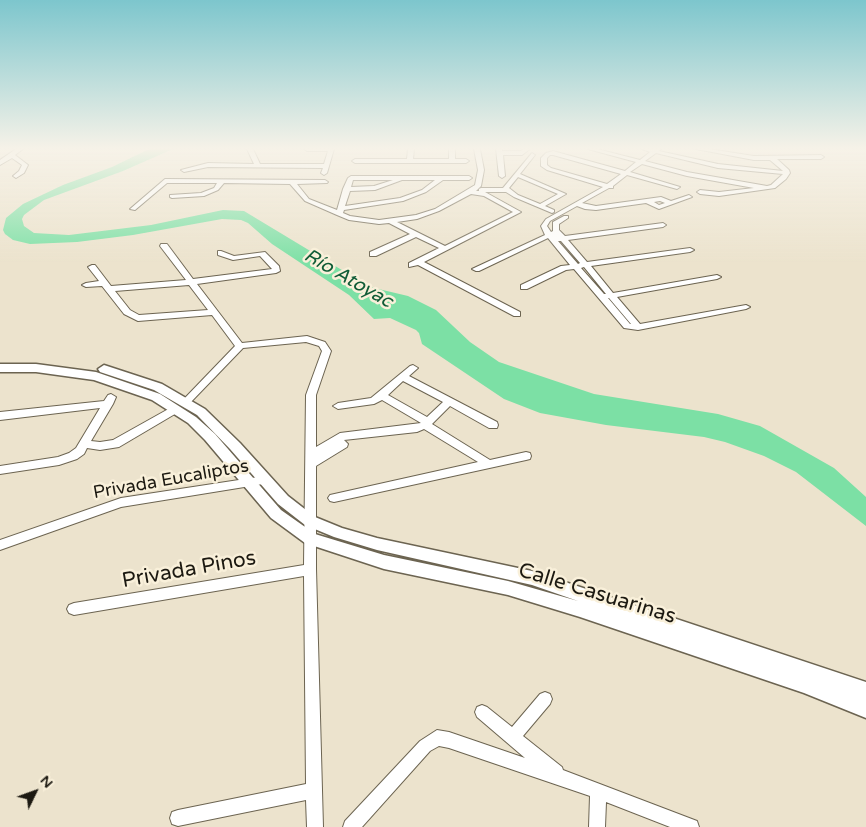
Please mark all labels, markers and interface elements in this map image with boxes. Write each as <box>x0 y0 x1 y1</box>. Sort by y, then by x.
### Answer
water label: Río Atoyac <box>300 245 396 313</box>
street label: Privada Eucaliptos <box>92 456 250 504</box>
street label: Privada Pinos <box>120 546 258 594</box>
street label: Calle Casuarinas <box>515 558 679 630</box>
north arrow <box>10 767 60 817</box>
text: N <box>36 772 57 791</box>

